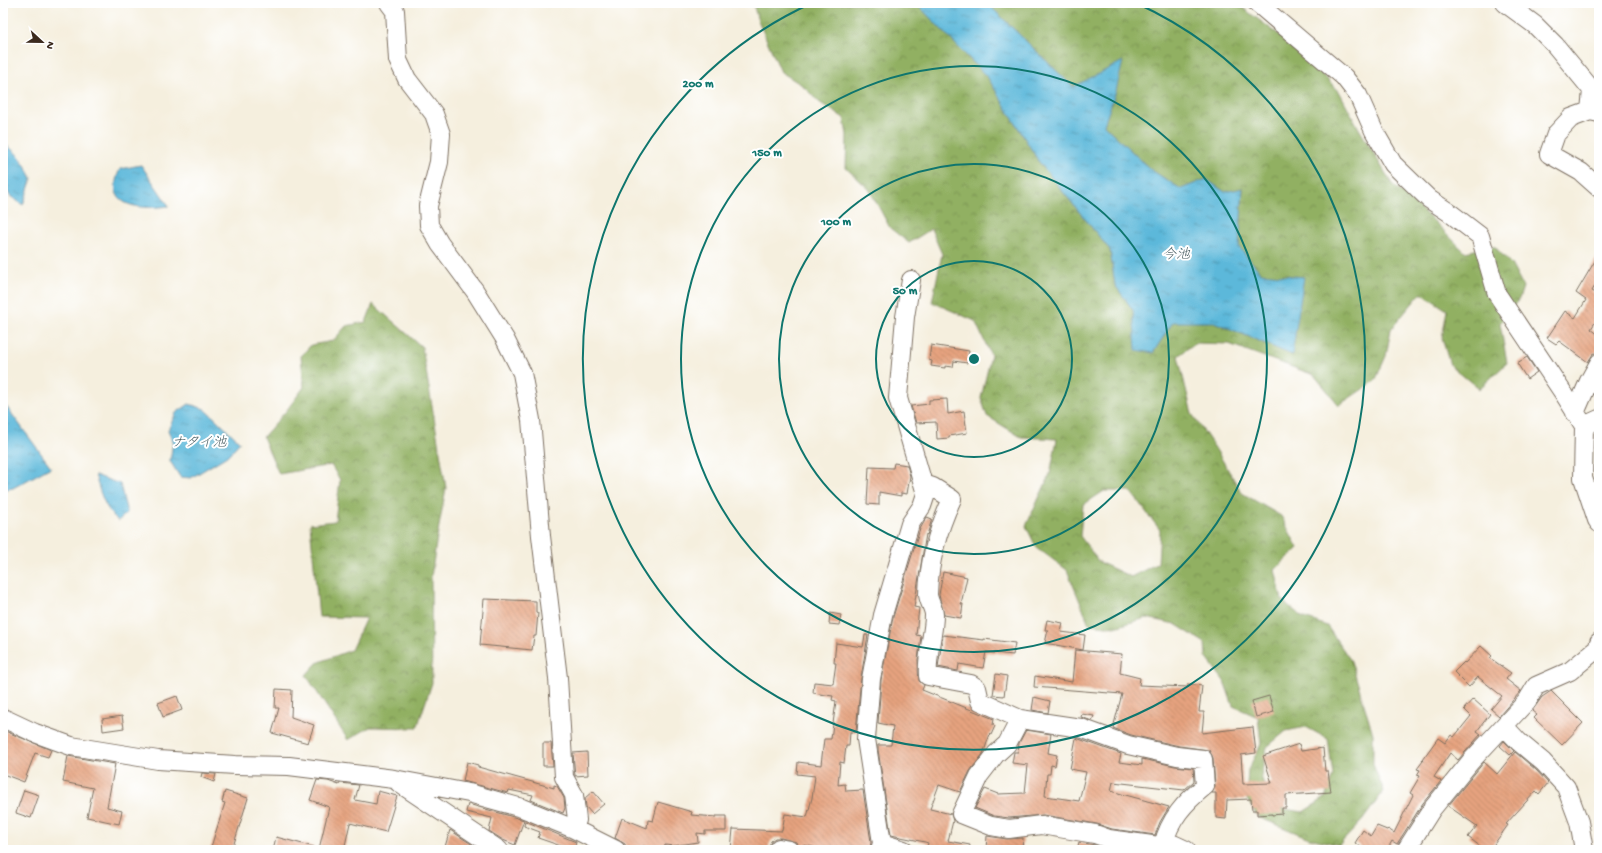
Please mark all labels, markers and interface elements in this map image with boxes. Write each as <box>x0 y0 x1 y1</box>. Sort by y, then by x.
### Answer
north arrow <box>22 22 62 62</box>
text: N <box>43 39 56 51</box>
text: 200 m <box>683 78 714 92</box>
text: 150 m <box>751 147 782 161</box>
text: 100 m <box>820 216 851 230</box>
water label: 今池 <box>1162 246 1191 264</box>
text: 50 m <box>893 285 918 299</box>
centre of rings <box>967 352 981 366</box>
water label: ナタイ池 <box>172 435 227 452</box>

